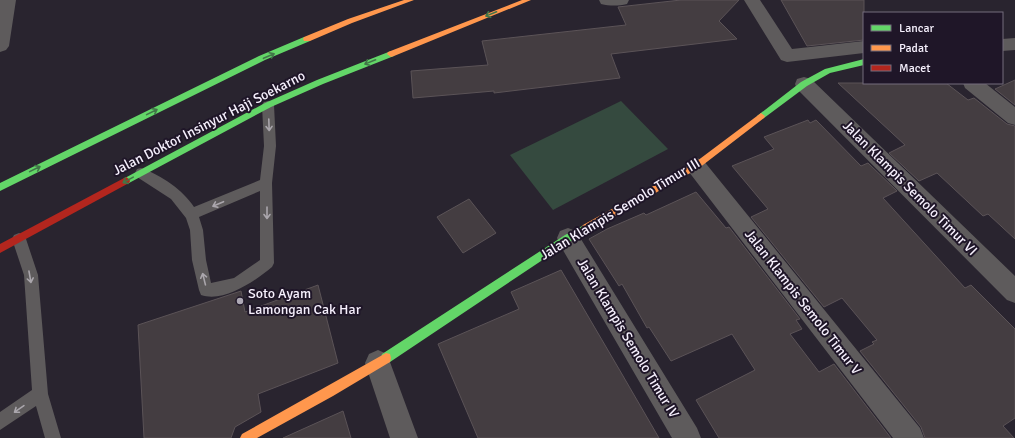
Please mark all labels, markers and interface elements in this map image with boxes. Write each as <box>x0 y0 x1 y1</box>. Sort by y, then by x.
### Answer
one-way arrow <box>486 11 498 19</box>
legend <box>863 12 1003 84</box>
text: Lancar <box>899 21 935 36</box>
text: Padat <box>899 41 928 56</box>
one-way arrow <box>262 51 274 59</box>
one-way arrow <box>365 58 377 66</box>
text: Macet <box>899 61 931 76</box>
street label: Jalan Doktor Insinyur Haji Soekarno <box>110 67 308 179</box>
one-way arrow <box>145 108 157 115</box>
street label: Jalan Klampis Semolo Timur VI <box>839 117 981 259</box>
one-way arrow <box>266 118 273 131</box>
street label: Jalan Klampis Semolo Timur III <box>537 154 703 264</box>
one-way arrow <box>29 165 41 173</box>
one-way arrow <box>122 177 134 184</box>
one-way arrow <box>212 201 224 208</box>
one-way arrow <box>263 206 270 219</box>
street label: Jalan Klampis Semolo Timur V <box>741 226 865 378</box>
street label: Jalan Klampis Semolo Timur IV <box>573 255 683 421</box>
one-way arrow <box>26 270 34 283</box>
one-way arrow <box>199 273 207 286</box>
place label: Soto Ayam Lamongan Cak Har <box>248 285 362 318</box>
marker: Soto Ayam Lamongan Cak Har <box>235 296 245 306</box>
one-way arrow <box>13 405 24 413</box>

